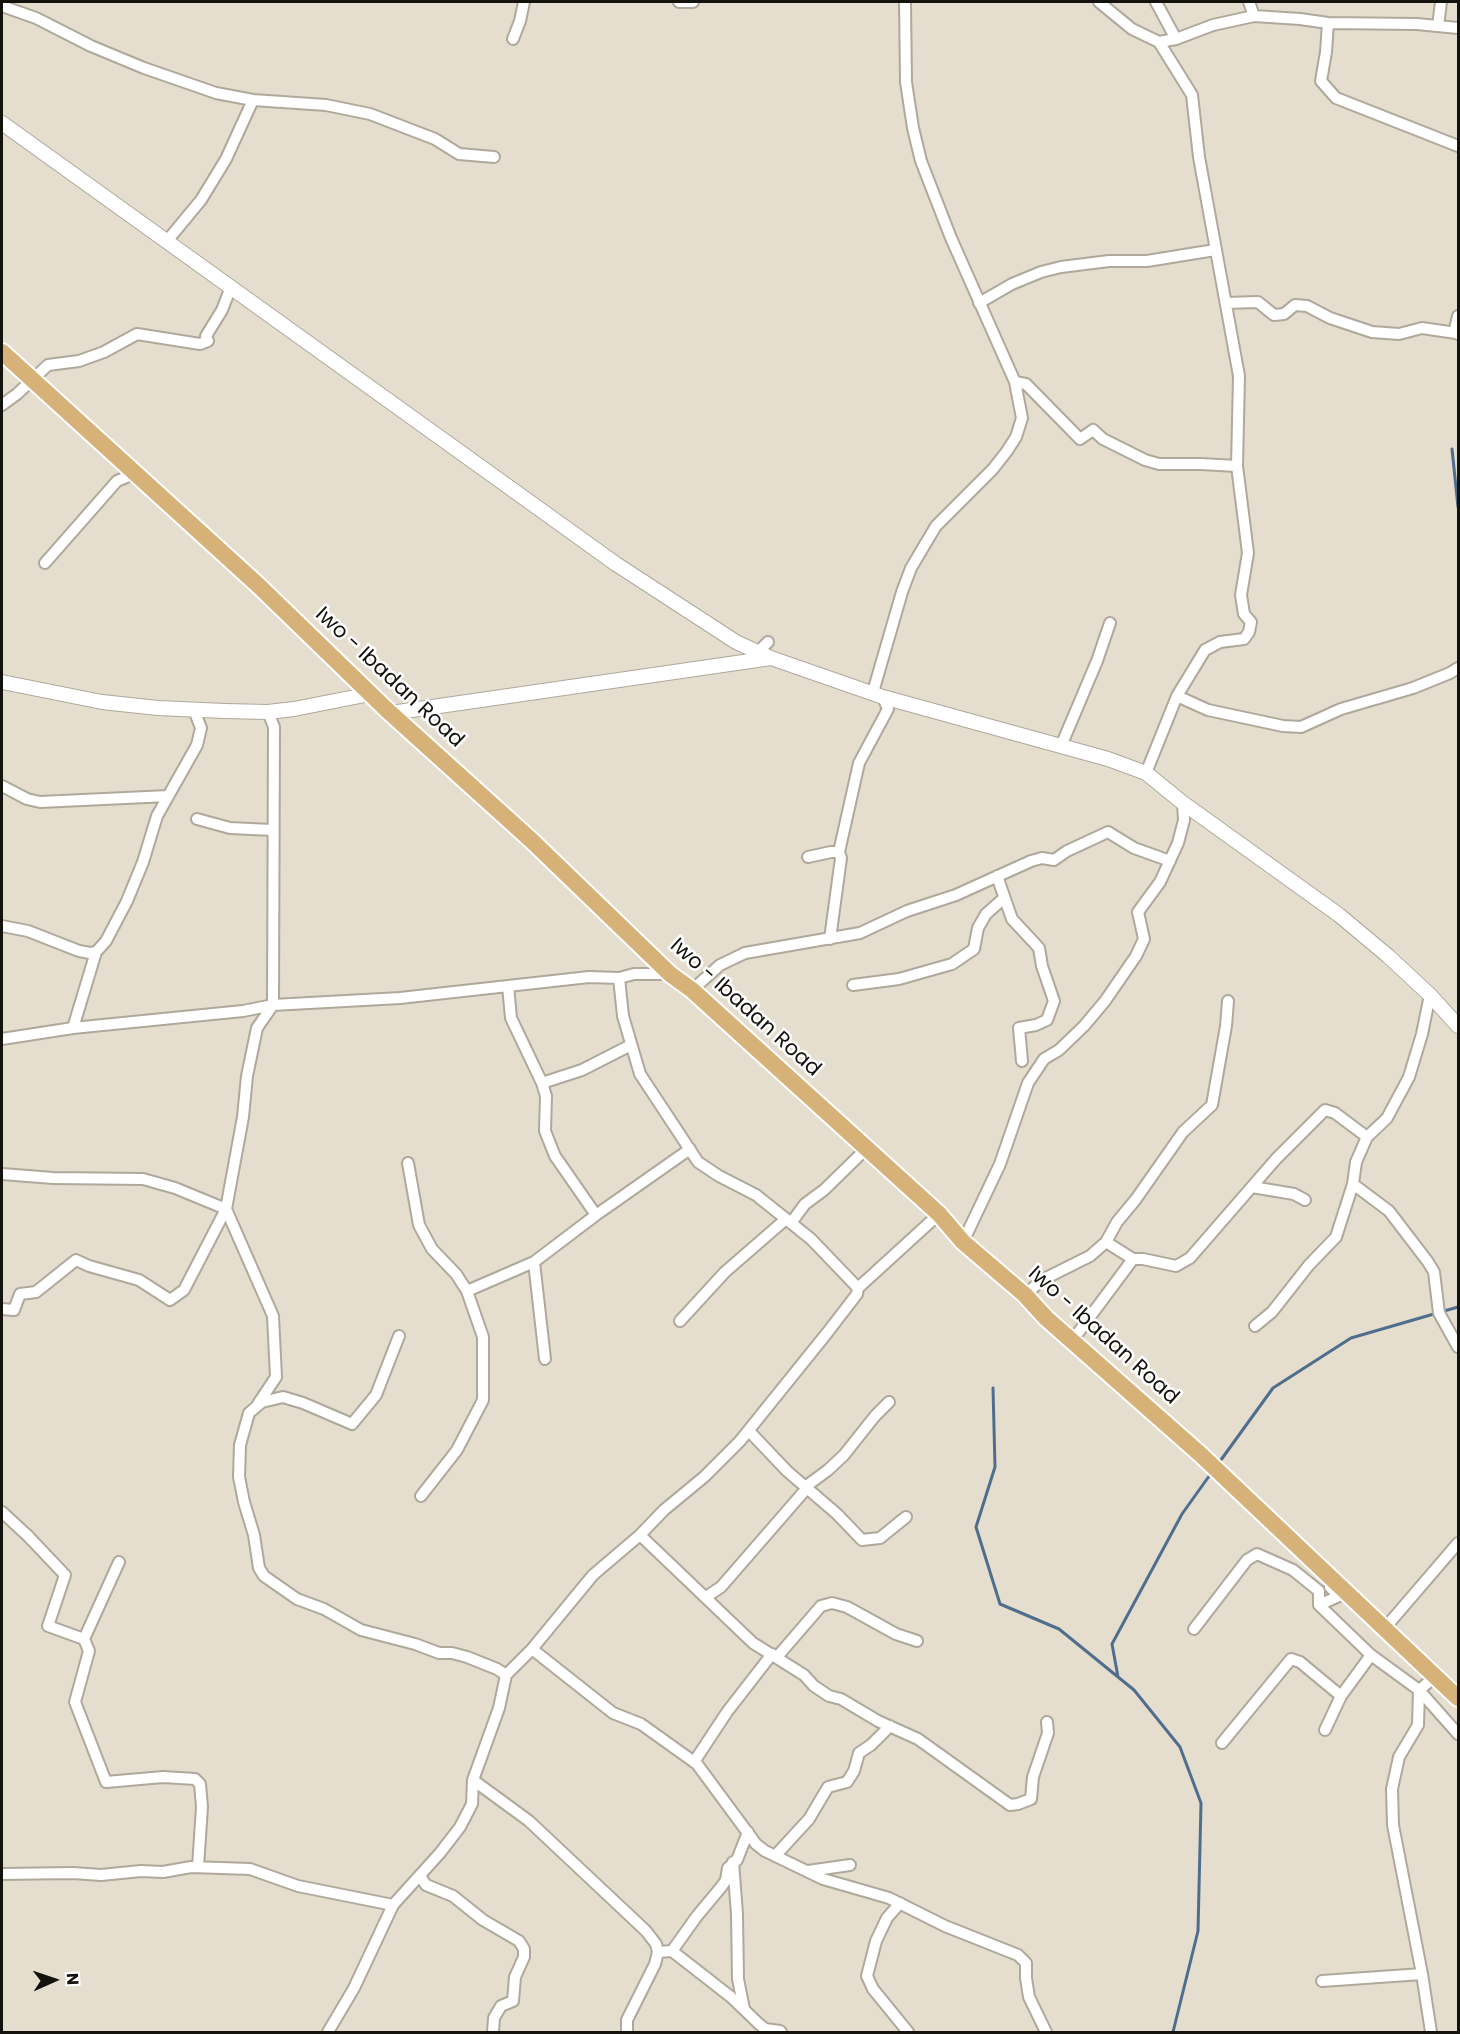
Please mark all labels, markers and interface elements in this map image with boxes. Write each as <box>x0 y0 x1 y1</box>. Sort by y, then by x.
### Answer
street label: Iwo - Ibadan Road <box>309 603 469 753</box>
street label: Iwo - Ibadan Road <box>664 934 826 1082</box>
street label: Iwo - Ibadan Road <box>1022 1262 1184 1410</box>
north arrow <box>24 1950 84 2010</box>
text: N <box>61 1972 84 1986</box>

